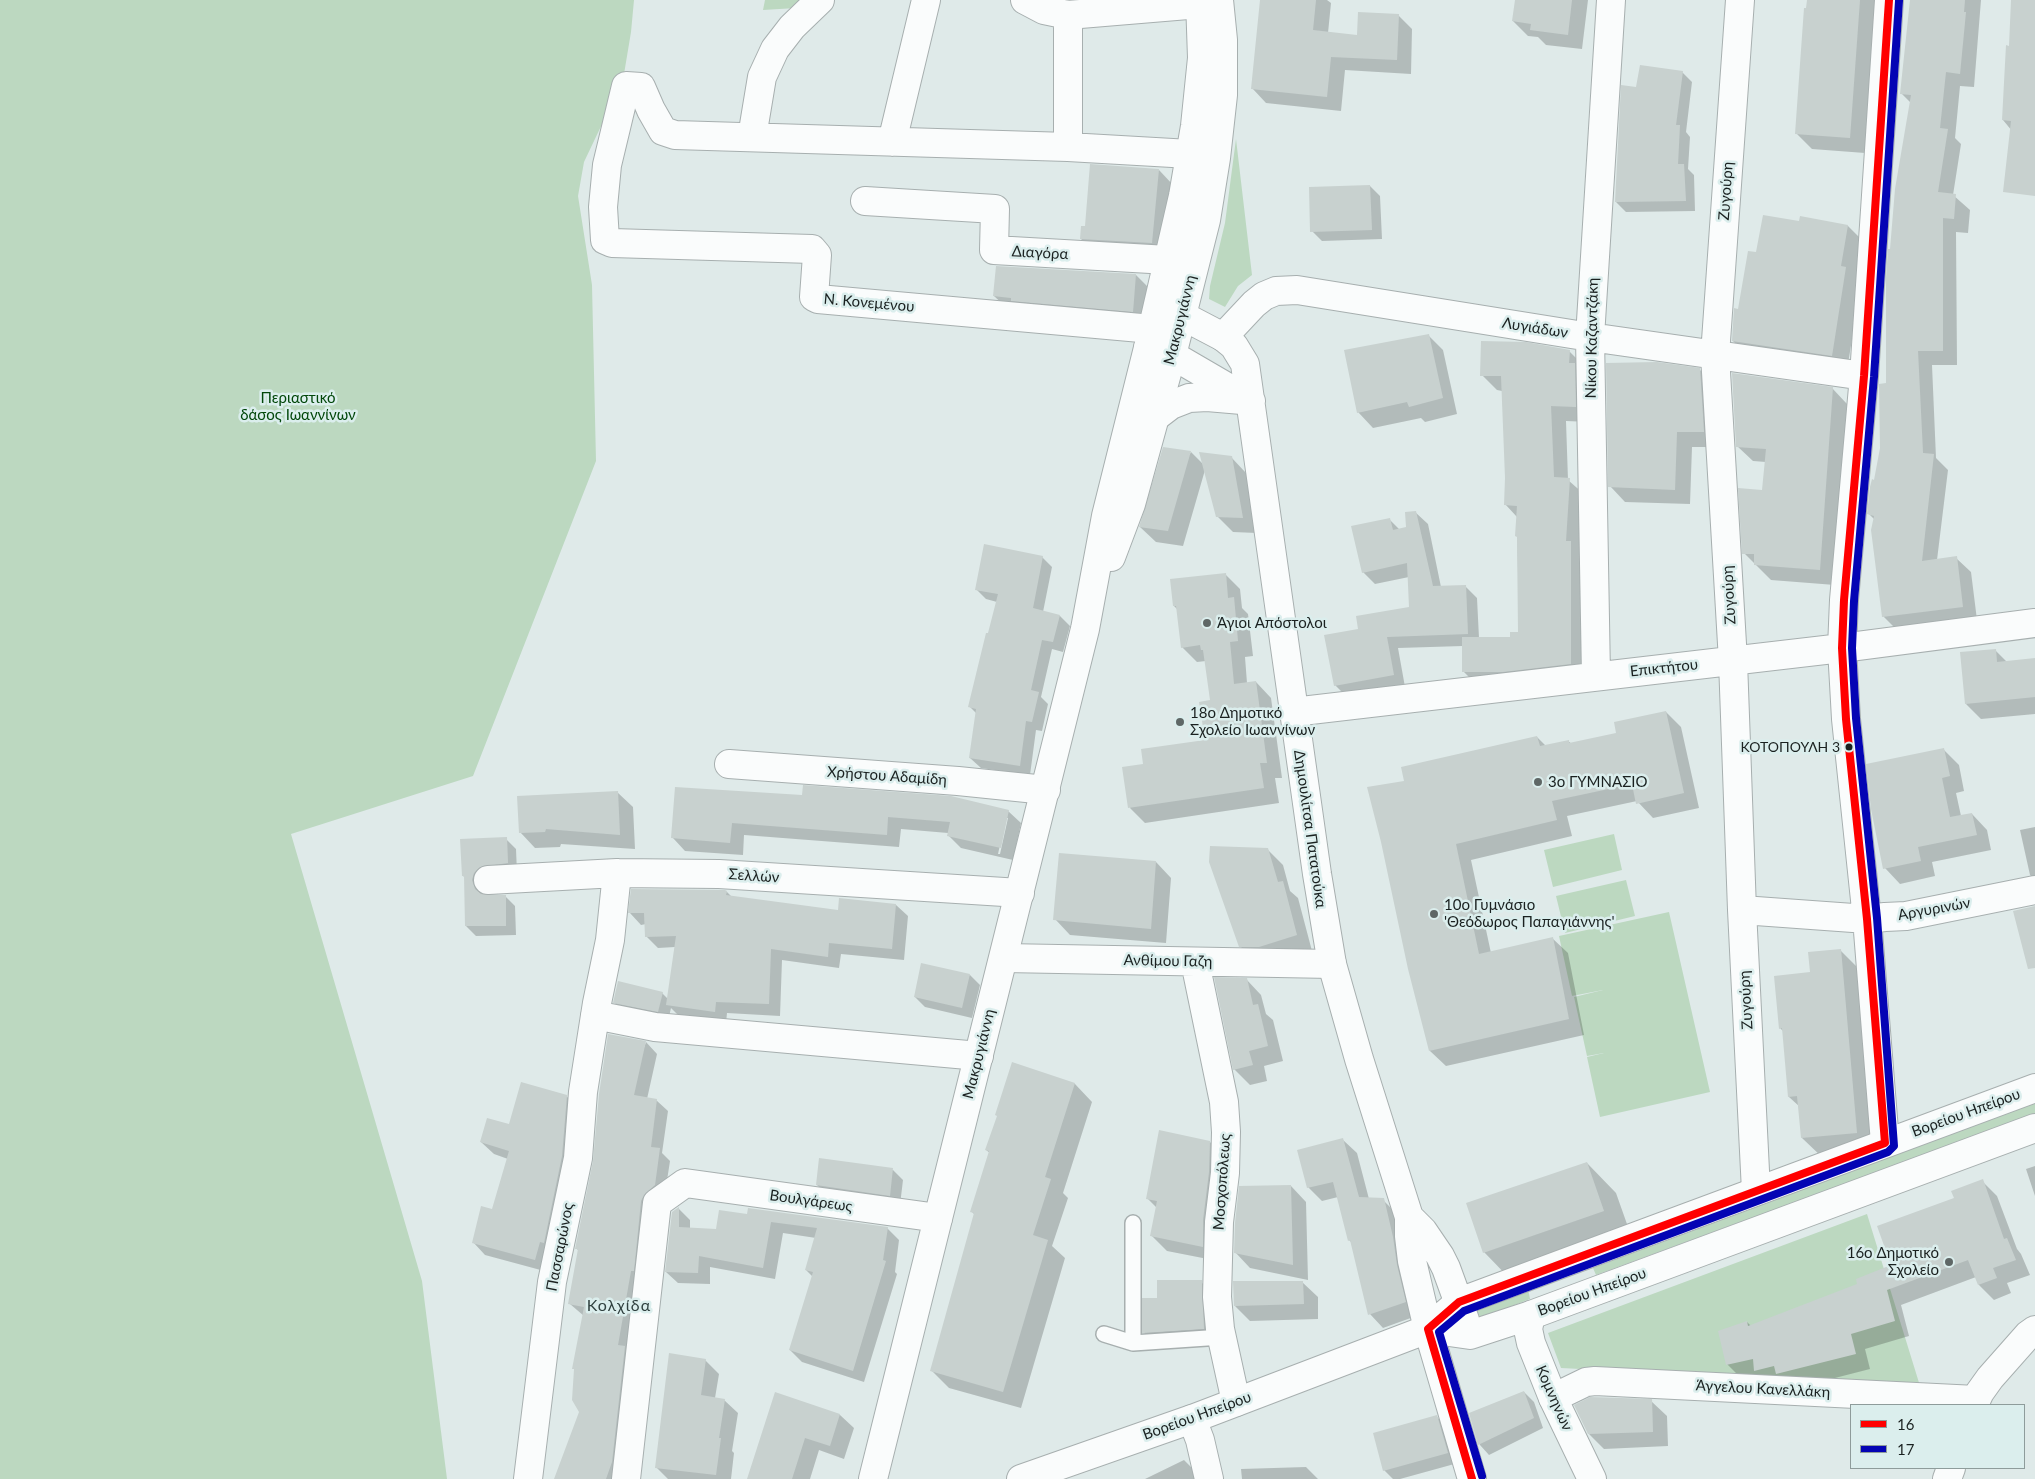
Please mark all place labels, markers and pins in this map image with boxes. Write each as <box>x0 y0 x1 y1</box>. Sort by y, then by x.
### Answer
place label: Άγιοι Απόστολοι <box>1217 614 1327 632</box>
marker: Άγιοι Απόστολοι <box>1201 617 1213 629</box>
place label: 18ο Δημοτικό Σχολείο Ιωαννίνων <box>1190 704 1315 739</box>
marker: 18ο Δημοτικό Σχολείο Ιωαννίνων <box>1174 716 1186 728</box>
place label: ΚΟΤΟΠΟΥΛΗ 3 <box>1741 739 1840 755</box>
marker: ΚΟΤΟΠΟΥΛΗ 3 <box>1844 742 1854 752</box>
place label: 3ο ΓΥΜΝΑΣΙΟ <box>1548 773 1647 791</box>
marker: 3ο ΓΥΜΝΑΣΙΟ <box>1532 776 1544 788</box>
place label: 10ο Γυμνάσιο 'Θεόδωρος Παπαγιάννης' <box>1444 896 1615 931</box>
marker: 10ο Γυμνάσιο 'Θεόδωρος Παπαγιάννης' <box>1428 908 1440 920</box>
place label: 16ο Δημοτικό Σχολείο <box>1847 1244 1939 1279</box>
marker: 16ο Δημοτικό Σχολείο <box>1943 1256 1955 1268</box>

